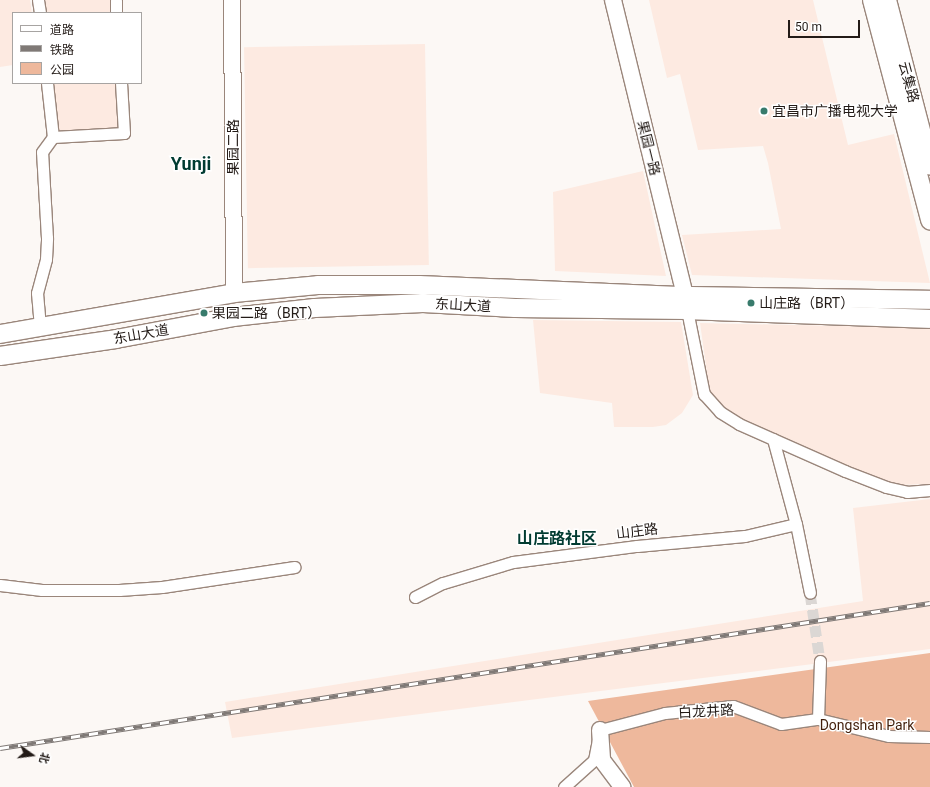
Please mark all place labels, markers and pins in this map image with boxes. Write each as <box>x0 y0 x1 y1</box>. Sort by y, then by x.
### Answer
place label: 宜昌市广播电视大学 <box>772 103 898 119</box>
marker: 宜昌市广播电视大学 <box>759 106 769 116</box>
place label: 山庄路（BRT） <box>759 295 854 311</box>
marker: 山庄路（BRT） <box>746 298 756 308</box>
place label: 果园二路（BRT） <box>212 305 321 321</box>
marker: 果园二路（BRT） <box>199 308 209 318</box>

